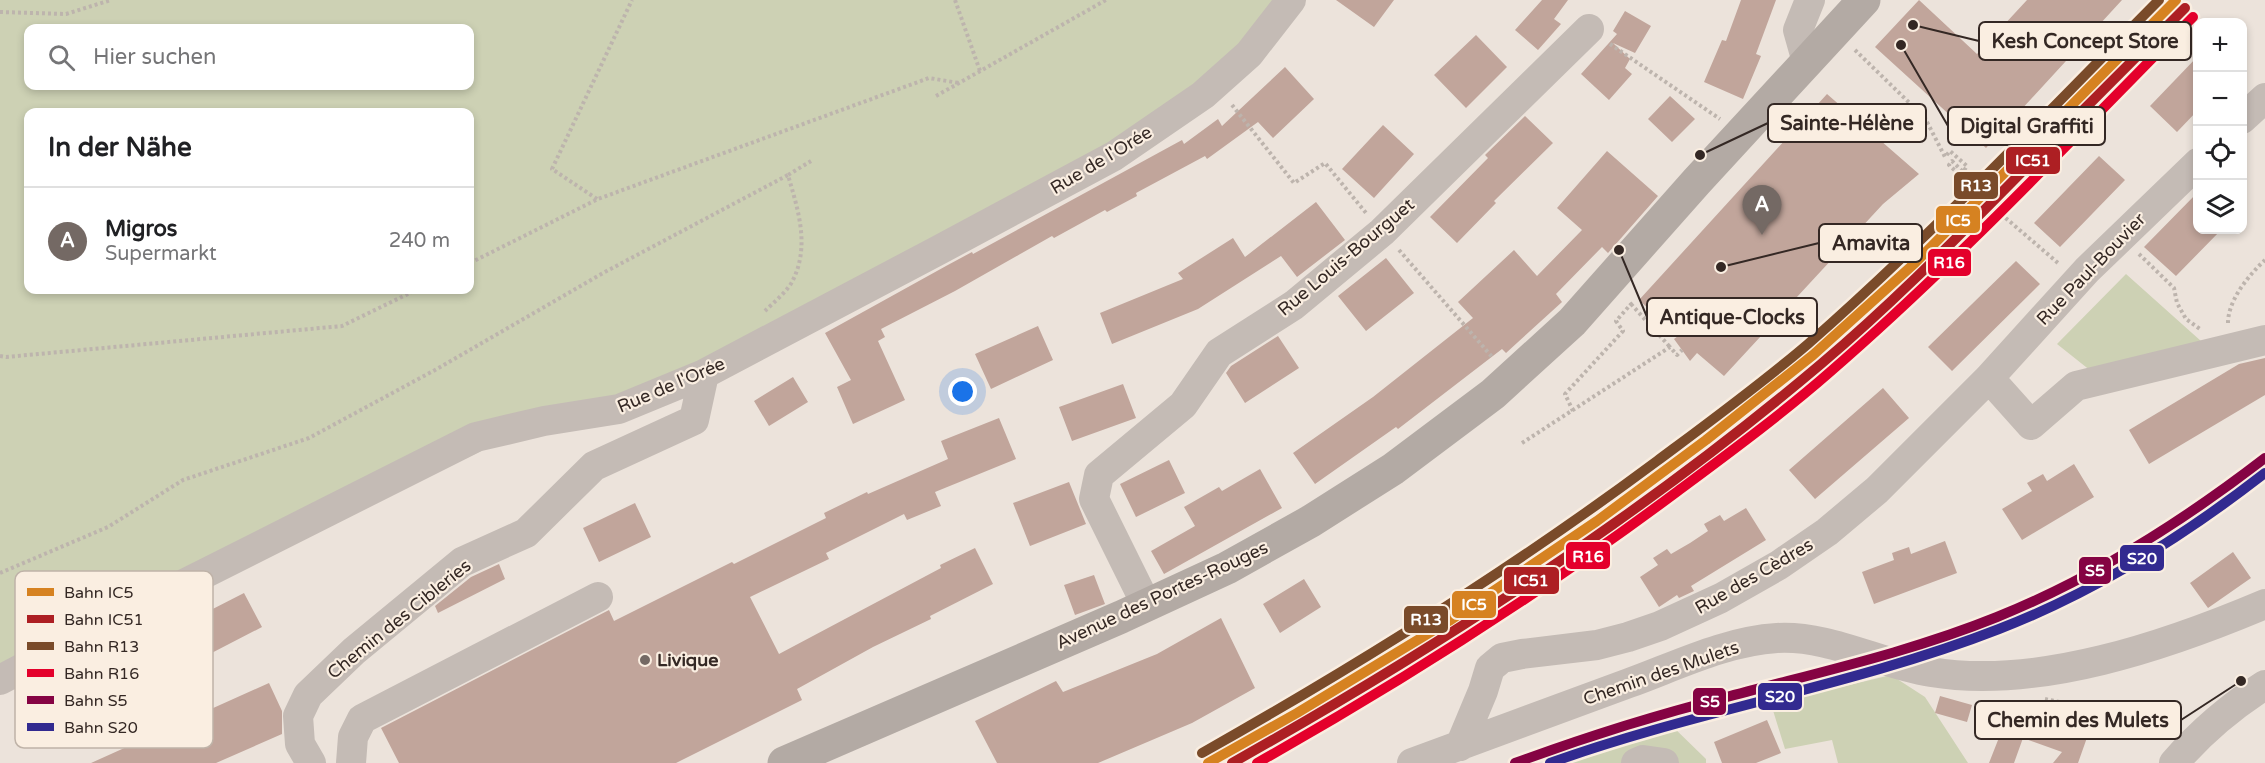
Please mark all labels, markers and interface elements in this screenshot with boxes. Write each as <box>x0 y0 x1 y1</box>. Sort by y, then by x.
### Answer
map controls <box>2193 18 2247 234</box>
button: + <box>2193 18 2247 72</box>
callout: Kesh Concept Store <box>1979 22 2191 60</box>
search box <box>24 24 474 90</box>
text: Kesh Concept Store <box>1991 30 2179 54</box>
icon: search <box>45 41 78 74</box>
text: Hier suchen <box>93 44 216 70</box>
button: − <box>2193 72 2247 126</box>
callout: Sainte-Hélène <box>1768 104 1926 142</box>
callout: Digital Graffiti <box>1948 107 2105 145</box>
text: Sainte-Hélène <box>1780 112 1914 136</box>
text: Digital Graffiti <box>1960 115 2094 139</box>
street label: Rue de l'Orée <box>1046 121 1156 199</box>
button: locate <box>2193 126 2247 180</box>
text: In der Nähe <box>48 132 192 163</box>
line badge: IC51 <box>2005 146 2061 175</box>
text: IC51 <box>2015 151 2051 171</box>
line badge: R13 <box>1953 171 1999 200</box>
text: R13 <box>1960 176 1992 196</box>
button: layers <box>2193 180 2247 234</box>
pin: A <box>1742 186 1782 235</box>
street label: Rue Louis-Bourguet <box>1273 193 1419 321</box>
line badge: IC5 <box>1935 205 1981 234</box>
street label: Rue Paul-Bouvier <box>2032 208 2150 330</box>
text: IC5 <box>1945 211 1971 231</box>
text: Migros <box>105 216 177 242</box>
callout: Amavita <box>1819 224 1922 262</box>
text: A <box>60 229 75 253</box>
text: 240 m <box>389 229 450 253</box>
text: Amavita <box>1832 232 1910 256</box>
text: Supermarkt <box>105 242 217 266</box>
line badge: R16 <box>1927 248 1972 277</box>
text: R16 <box>1933 253 1965 273</box>
callout: Antique-Clocks <box>1647 298 1817 336</box>
text: Antique-Clocks <box>1659 306 1805 330</box>
street label: Rue de l'Orée <box>614 352 728 418</box>
your location <box>948 377 977 406</box>
street label: Rue des Cèdres <box>1691 533 1817 619</box>
street label: Avenue des Portes-Rouges <box>1052 536 1272 654</box>
line badge: R16 <box>1565 541 1611 570</box>
line badge: S20 <box>2119 544 2165 572</box>
text: R16 <box>1572 547 1604 567</box>
text: S20 <box>2127 549 2157 569</box>
street label: Chemin des Cibleries <box>323 554 475 684</box>
line badge: S5 <box>2078 556 2112 585</box>
text: S5 <box>2085 561 2105 581</box>
line badge: IC51 <box>1503 566 1560 595</box>
legend <box>15 571 213 748</box>
text: IC51 <box>1513 571 1549 591</box>
text: Bahn IC5 <box>64 583 133 603</box>
line badge: IC5 <box>1451 590 1497 619</box>
text: IC5 <box>1461 595 1487 615</box>
line badge: R13 <box>1403 605 1449 634</box>
text: Bahn IC51 <box>64 610 144 630</box>
text: R13 <box>1410 610 1442 630</box>
street label: Chemin des Mulets <box>1580 636 1742 710</box>
text: Bahn R13 <box>64 637 139 657</box>
place label: Livique <box>657 649 718 671</box>
marker: Livique <box>638 653 652 667</box>
text: Bahn R16 <box>64 664 139 684</box>
line badge: S20 <box>1757 682 1803 711</box>
line badge: S5 <box>1692 687 1727 716</box>
text: S20 <box>1765 687 1795 707</box>
text: Bahn S5 <box>64 691 128 711</box>
text: S5 <box>1700 692 1720 712</box>
callout: Chemin des Mulets <box>1975 701 2181 739</box>
text: Chemin des Mulets <box>1987 709 2169 733</box>
text: Bahn S20 <box>64 718 138 738</box>

